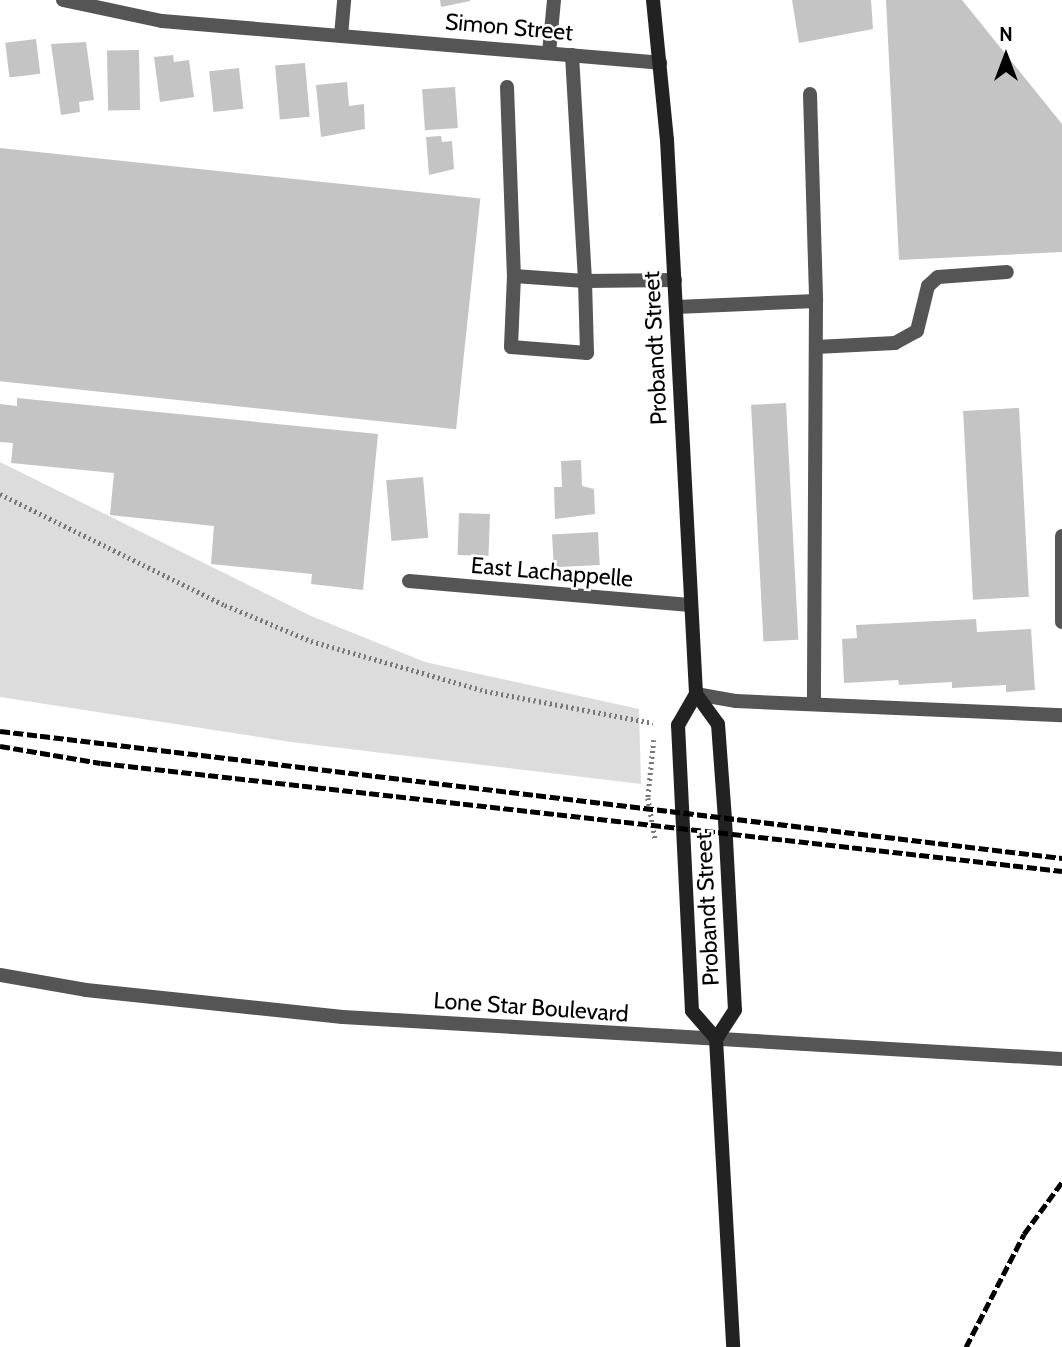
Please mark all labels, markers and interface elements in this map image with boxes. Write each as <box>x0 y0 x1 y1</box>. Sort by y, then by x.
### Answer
street label: Simon Street <box>444 8 574 46</box>
north arrow <box>971 21 1041 91</box>
text: N <box>999 23 1013 46</box>
street label: Probandt Street <box>637 270 673 426</box>
street label: East Lachappelle <box>470 551 634 593</box>
street label: Probandt Street <box>689 831 725 987</box>
street label: Lone Star Boulevard <box>433 986 629 1028</box>

